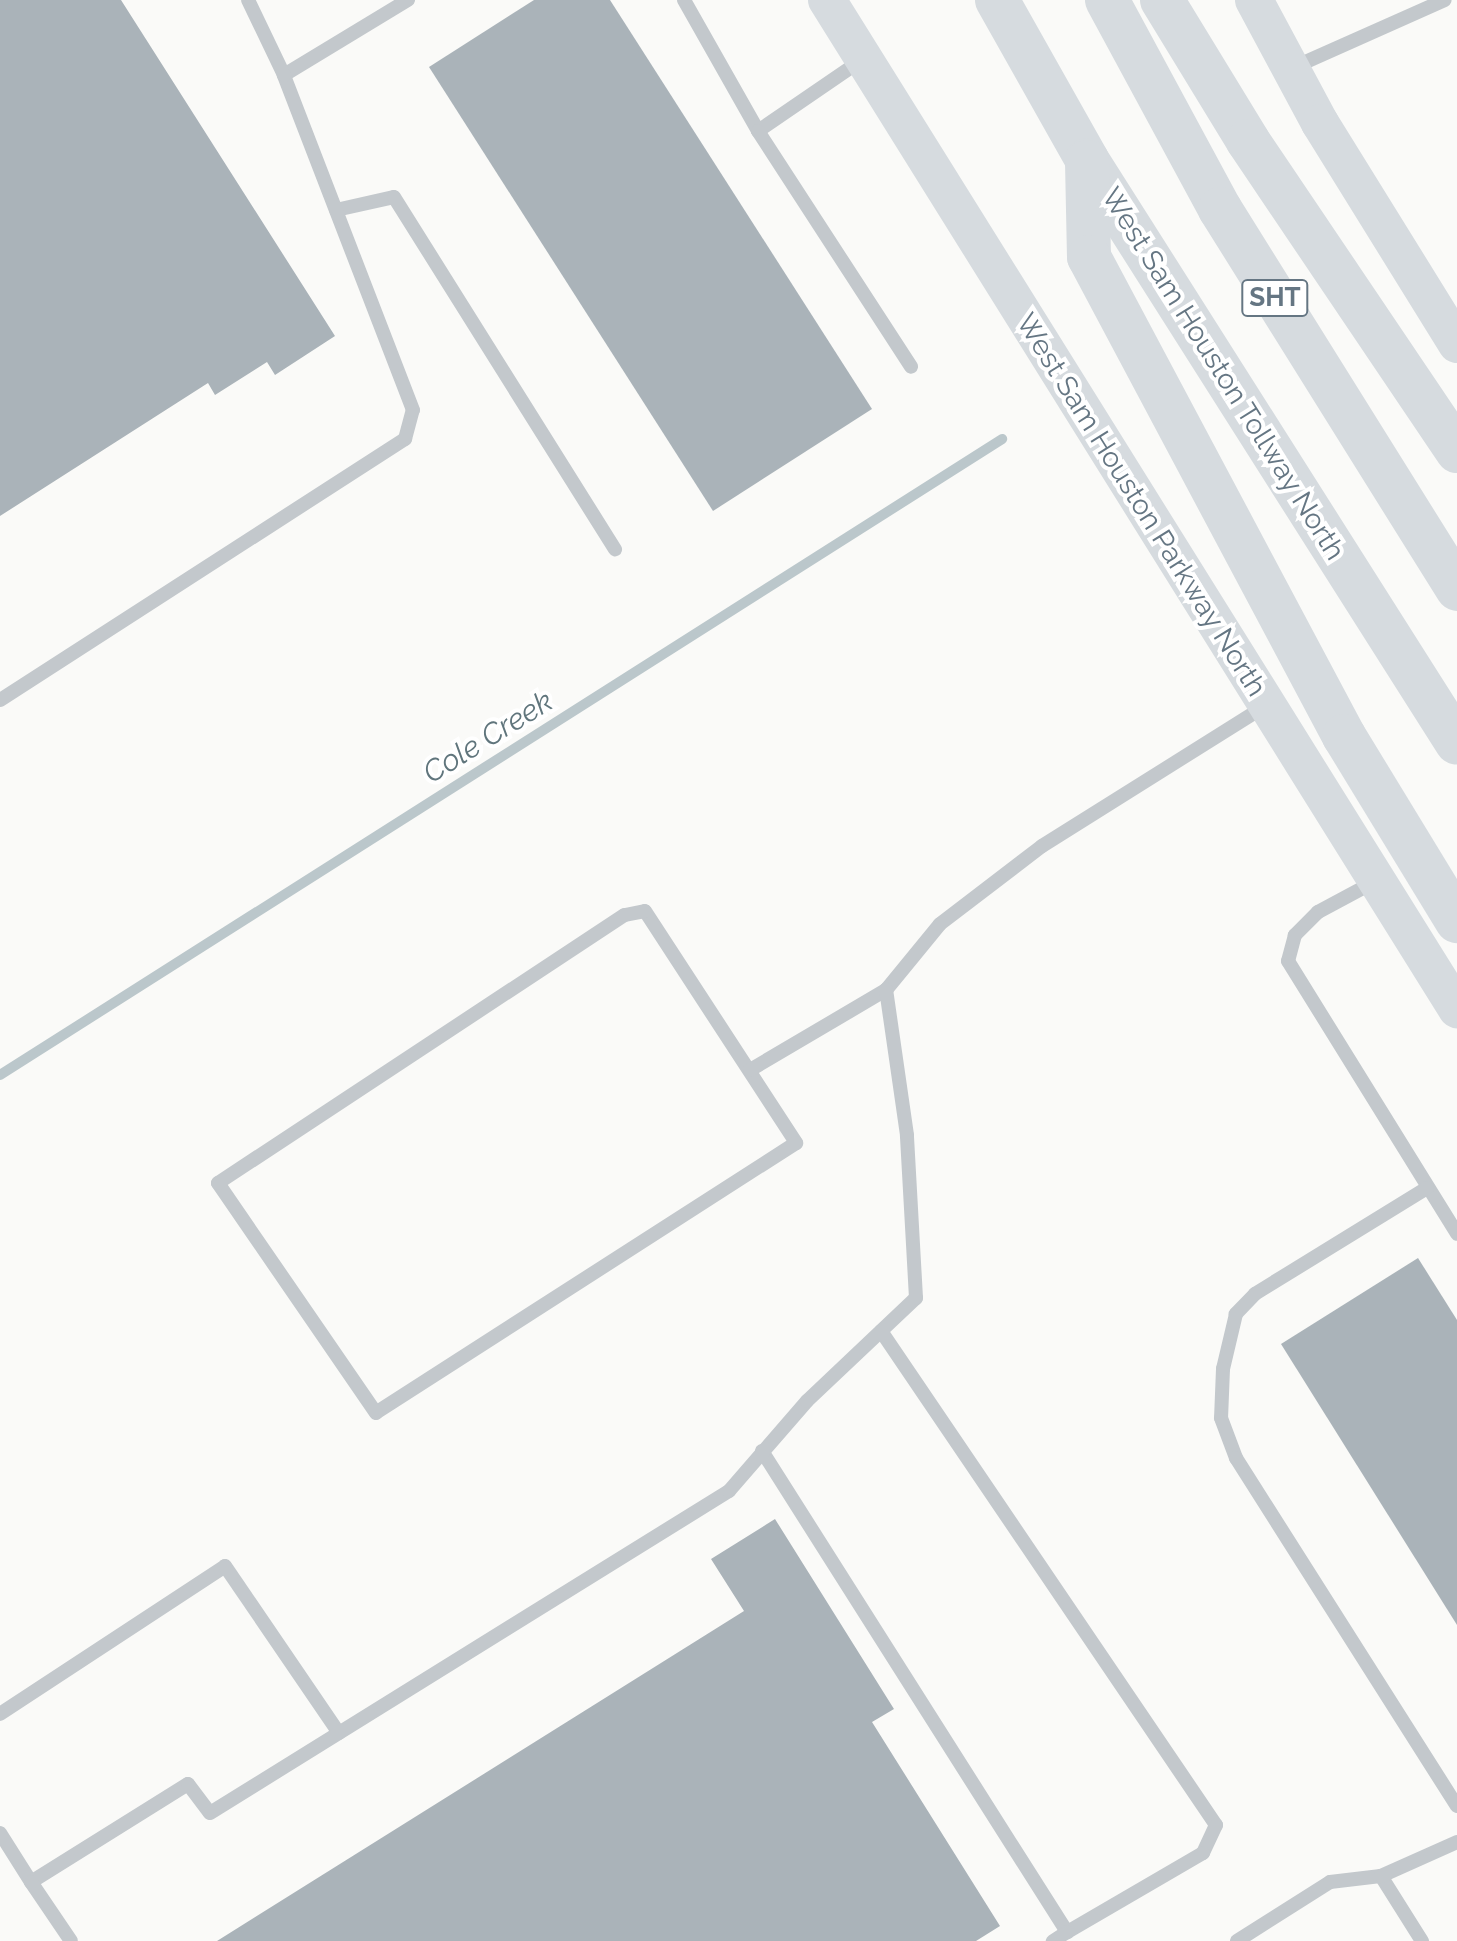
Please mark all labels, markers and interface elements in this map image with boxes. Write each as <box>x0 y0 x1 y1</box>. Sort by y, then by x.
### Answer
street label: West Sam Houston Tollway North <box>1094 181 1352 567</box>
road number: SHT <box>1241 276 1309 320</box>
street label: West Sam Houston Parkway North <box>1009 307 1273 703</box>
water label: Cole Creek <box>417 683 559 791</box>

